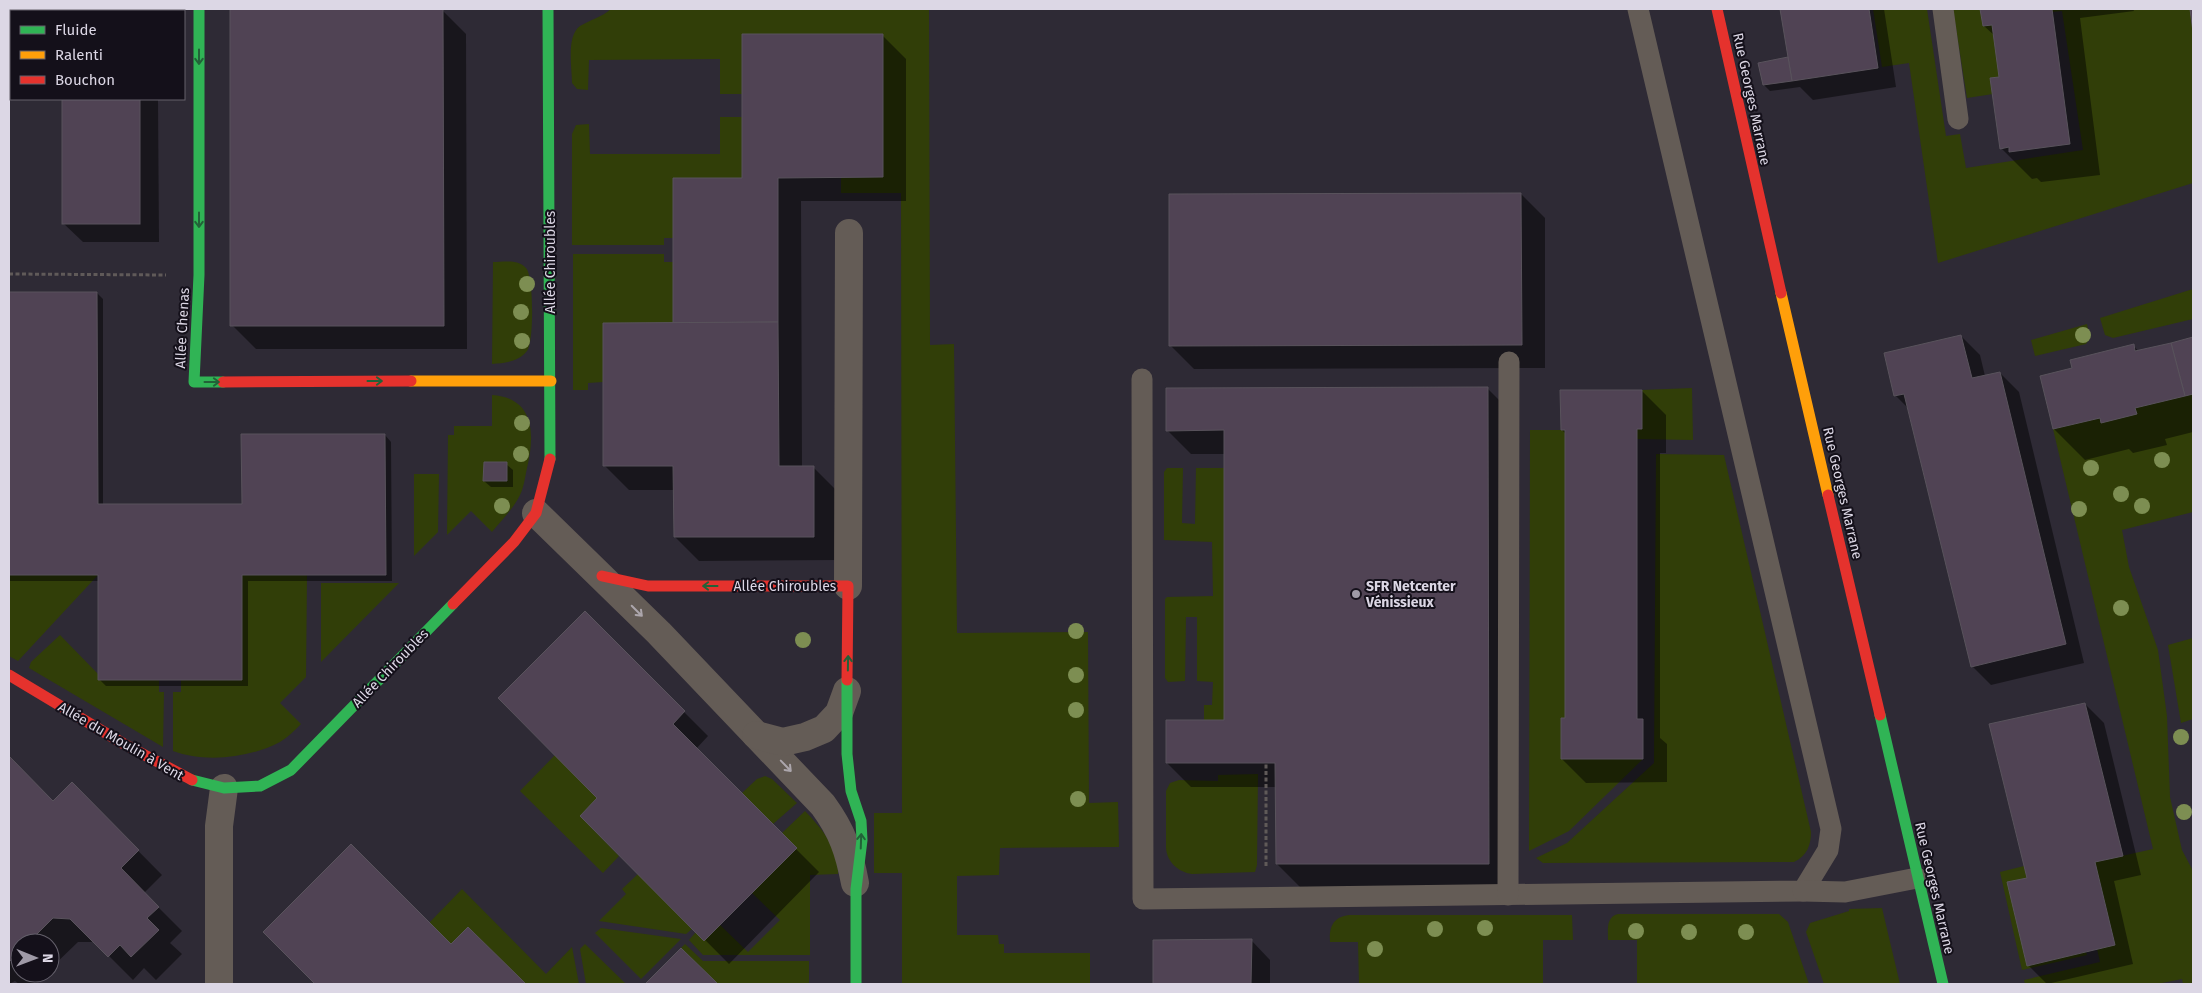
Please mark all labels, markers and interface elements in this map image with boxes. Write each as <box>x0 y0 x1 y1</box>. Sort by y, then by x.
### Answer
legend <box>10 10 185 100</box>
text: Fluide <box>55 21 97 39</box>
street label: Rue Georges Marrane <box>1729 31 1774 167</box>
text: Ralenti <box>55 46 103 64</box>
one-way arrow <box>194 49 204 65</box>
text: Bouchon <box>55 71 115 89</box>
street label: Allée Chiroubles <box>542 210 559 313</box>
one-way arrow <box>194 212 204 228</box>
street label: Allée Chenas <box>172 287 193 369</box>
one-way arrow <box>366 376 382 386</box>
one-way arrow <box>204 377 220 387</box>
street label: Rue Georges Marrane <box>1819 425 1866 561</box>
street label: Allée Chiroubles <box>734 578 837 595</box>
place label: SFR Netcenter Vénissieux <box>1365 578 1456 611</box>
one-way arrow <box>702 581 718 591</box>
marker: SFR Netcenter Vénissieux <box>1350 588 1362 600</box>
one-way arrow <box>630 605 643 617</box>
street label: Allée Chiroubles <box>349 625 432 711</box>
one-way arrow <box>843 655 852 671</box>
street label: Allée du Moulin à Vent <box>55 699 187 785</box>
one-way arrow <box>780 760 792 772</box>
street label: Rue Georges Marrane <box>1911 820 1958 956</box>
one-way arrow <box>857 833 866 849</box>
north arrow <box>10 933 60 983</box>
text: N <box>39 953 56 963</box>

